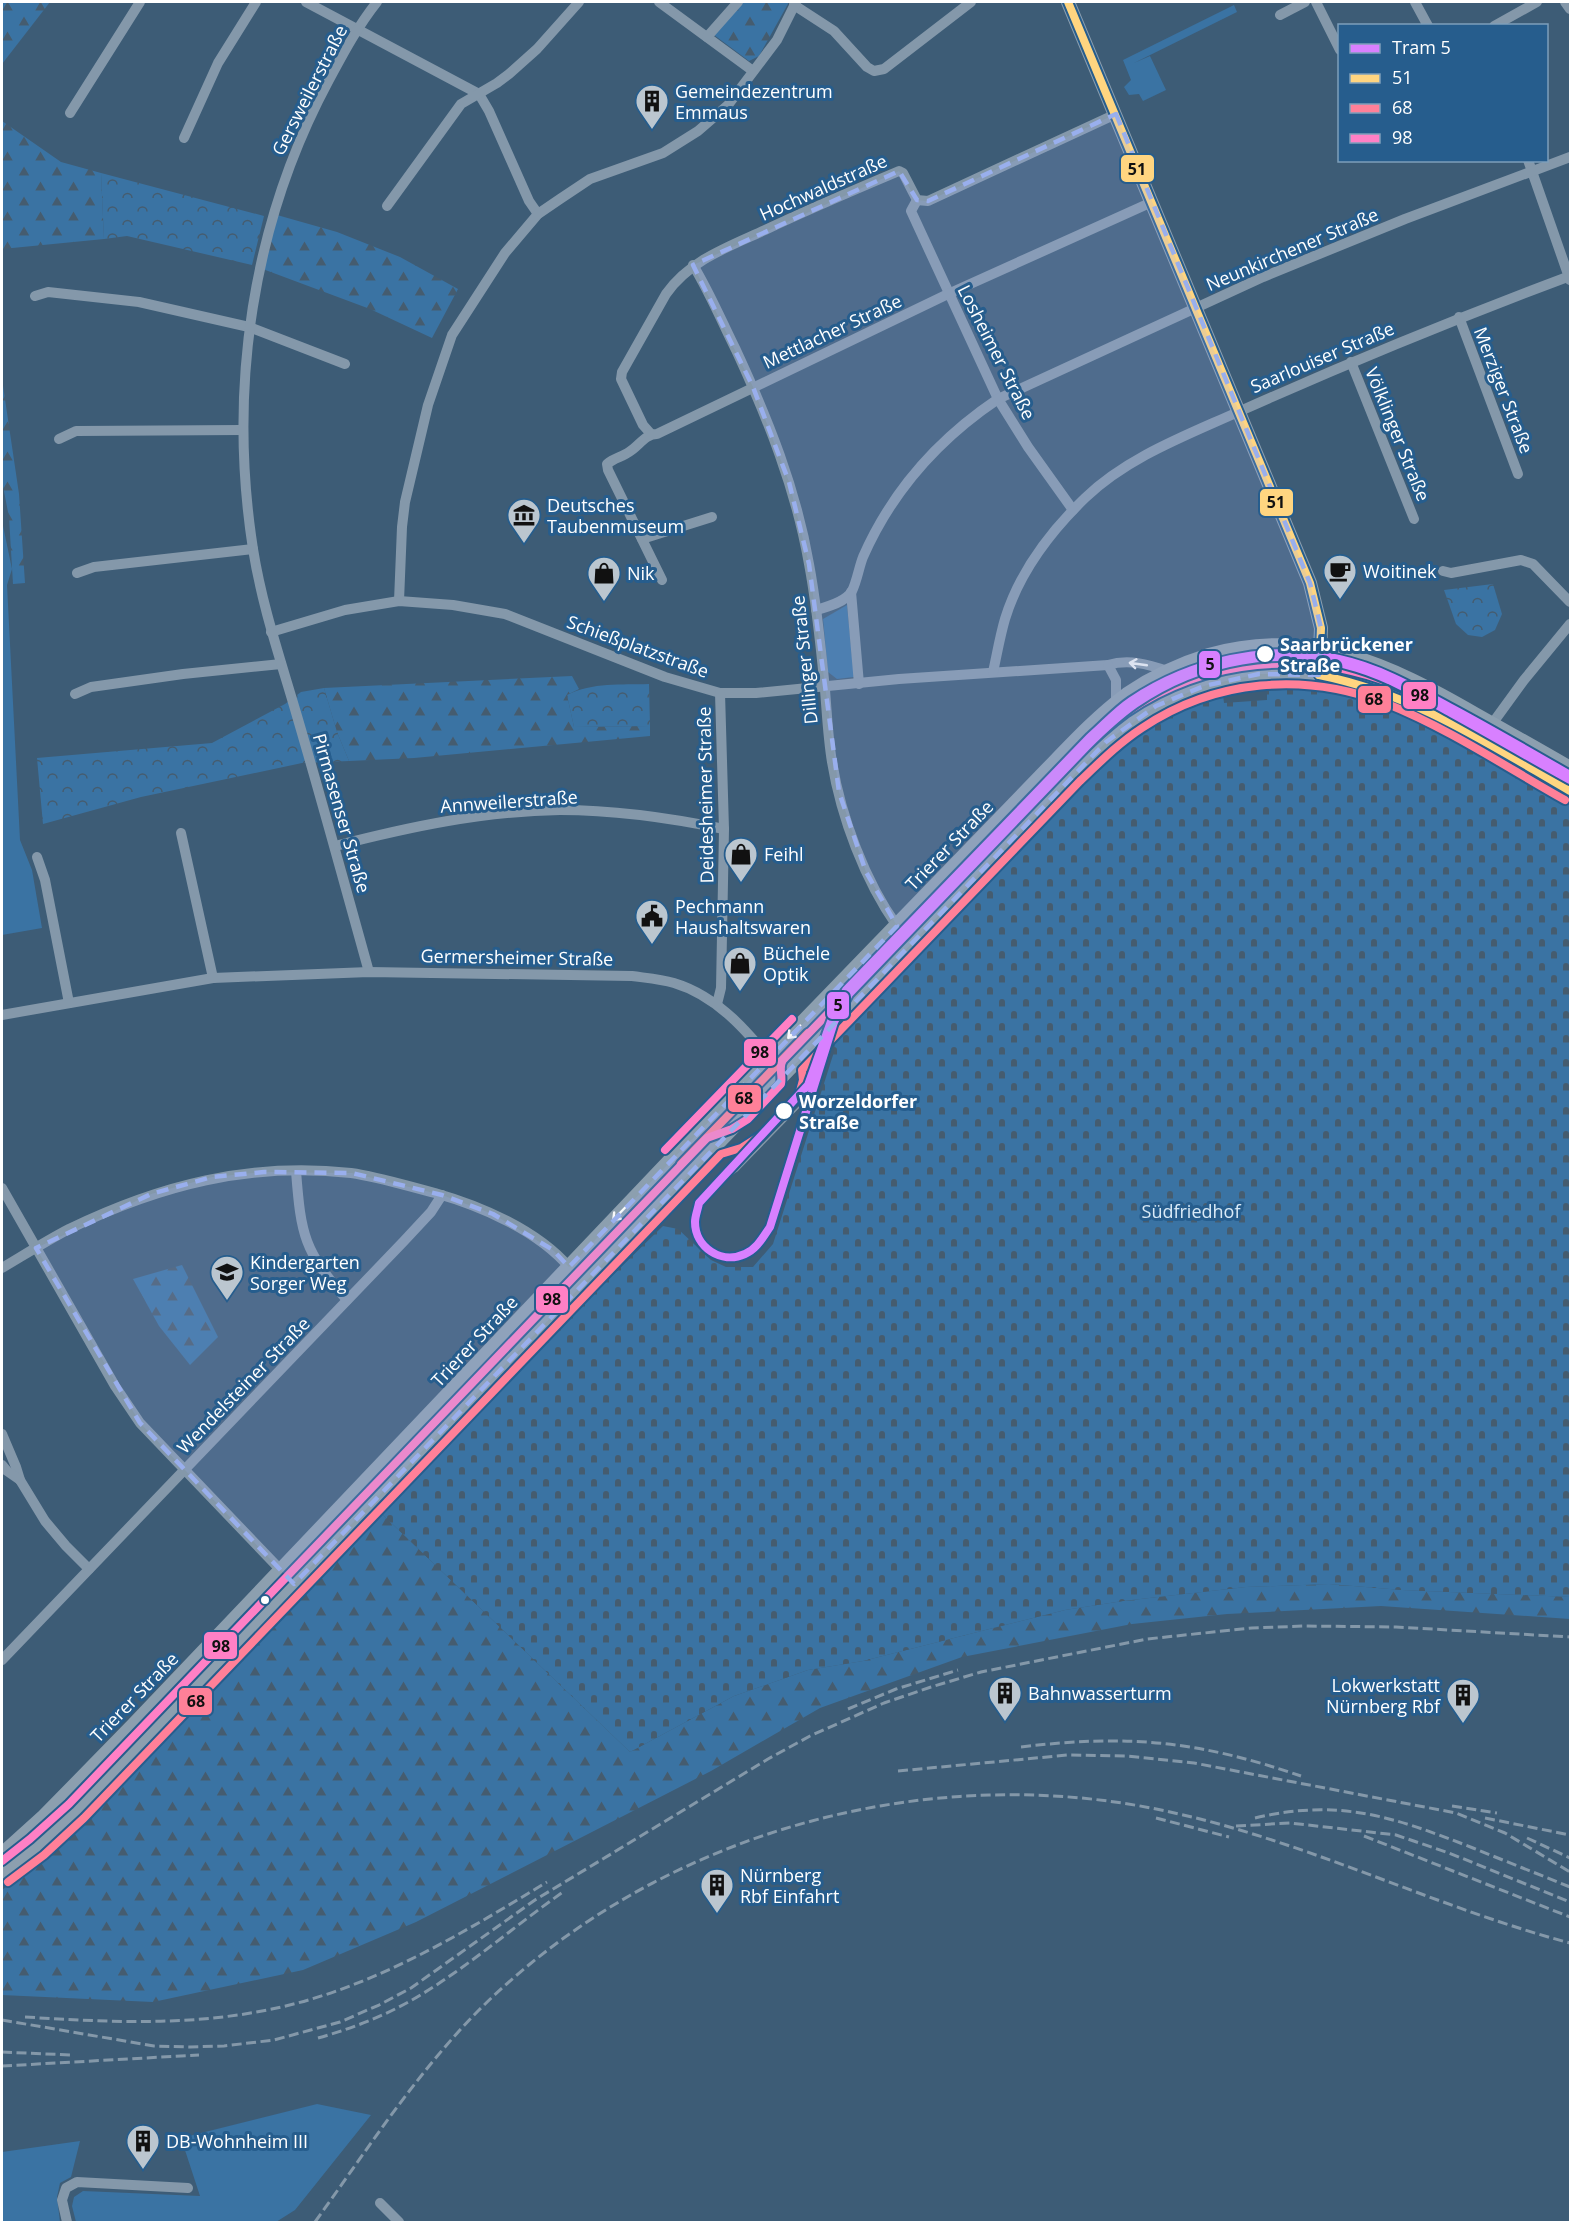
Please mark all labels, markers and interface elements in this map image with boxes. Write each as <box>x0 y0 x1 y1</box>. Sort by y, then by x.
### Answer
street label: Gersweilerstraße <box>266 21 352 159</box>
legend <box>1338 24 1548 162</box>
text: Tram 5 <box>1392 35 1451 59</box>
text: 51 <box>1392 65 1413 89</box>
place label: Gemeindezentrum Emmaus <box>675 79 833 124</box>
building icon: Gemeindezentrum Emmaus <box>634 83 670 130</box>
text: 68 <box>1392 95 1413 119</box>
text: 98 <box>1392 125 1413 149</box>
street label: Hochwaldstraße <box>756 148 890 226</box>
line badge: 51 <box>1120 154 1155 183</box>
text: 51 <box>1128 158 1146 180</box>
street label: Neunkirchener Straße <box>1202 202 1382 296</box>
street label: Losheimer Straße <box>953 280 1041 424</box>
street label: Mettlacher Straße <box>759 288 905 374</box>
street label: Saarlouiser Straße <box>1246 316 1398 398</box>
street label: Merziger Straße <box>1469 323 1539 457</box>
street label: Völklinger Straße <box>1360 363 1436 505</box>
line badge: 51 <box>1259 488 1294 517</box>
text: 51 <box>1267 491 1285 513</box>
place label: Deutsches Taubenmuseum <box>547 493 684 538</box>
museum icon: Deutsches Taubenmuseum <box>506 497 542 544</box>
cafe icon: Woitinek <box>1322 553 1358 600</box>
shop icon: Nik <box>586 555 622 602</box>
place label: Woitinek <box>1363 559 1437 583</box>
place label: Nik <box>627 561 655 585</box>
street label: Dillinger Straße <box>785 595 823 725</box>
street label: Schießplatzstraße <box>564 609 712 683</box>
place label: Saarbrückener Straße <box>1280 632 1413 677</box>
marker: Saarbrückener Straße <box>1255 644 1275 664</box>
line badge: 5 <box>1198 650 1221 679</box>
text: 5 <box>1205 653 1215 675</box>
one-way arrow <box>1128 658 1148 669</box>
line badge: 98 <box>1402 681 1437 710</box>
text: 98 <box>1411 684 1429 706</box>
line badge: 68 <box>1357 685 1392 714</box>
text: 68 <box>1365 688 1383 710</box>
street label: Deidesheimer Straße <box>691 706 719 884</box>
street label: Pirmasenser Straße <box>308 730 376 896</box>
street label: Annweilerstraße <box>439 784 579 818</box>
street label: Trierer Straße <box>900 795 998 895</box>
shop icon: Feihl <box>723 836 759 883</box>
place label: Feihl <box>764 842 804 866</box>
place label: Pechmann Haushaltswaren <box>675 894 811 939</box>
public building icon: Pechmann Haushaltswaren <box>634 898 670 945</box>
place label: Büchele Optik <box>763 941 830 986</box>
street label: Germersheimer Straße <box>420 943 614 971</box>
shop icon: Büchele Optik <box>722 945 758 992</box>
line badge: 5 <box>826 991 850 1020</box>
text: 5 <box>833 994 843 1016</box>
one-way arrow <box>787 1024 802 1039</box>
line badge: 98 <box>743 1038 777 1067</box>
text: 98 <box>751 1041 769 1063</box>
line badge: 68 <box>727 1084 762 1113</box>
text: 68 <box>735 1087 753 1109</box>
place label: Worzeldorfer Straße <box>799 1089 917 1134</box>
marker: Worzeldorfer Straße <box>774 1101 794 1121</box>
park label: Südfriedhof <box>1142 1199 1241 1223</box>
one-way arrow <box>611 1207 626 1222</box>
place label: Kindergarten Sorger Weg <box>250 1250 360 1295</box>
school or university icon: Kindergarten Sorger Weg <box>209 1254 245 1301</box>
line badge: 98 <box>535 1285 569 1314</box>
text: 98 <box>543 1288 561 1310</box>
street label: Trierer Straße <box>426 1290 522 1392</box>
street label: Wendelsteiner Straße <box>171 1311 315 1459</box>
unlabelled marker <box>259 1594 271 1606</box>
line badge: 98 <box>203 1631 238 1660</box>
text: 98 <box>212 1635 230 1657</box>
street label: Trierer Straße <box>85 1647 183 1747</box>
place label: Lokwerkstatt Nürnberg Rbf <box>1326 1673 1441 1718</box>
building icon: Bahnwasserturm <box>987 1675 1023 1722</box>
building icon: Lokwerkstatt Nürnberg Rbf <box>1445 1677 1481 1724</box>
place label: Bahnwasserturm <box>1028 1681 1172 1705</box>
line badge: 68 <box>178 1687 213 1716</box>
text: 68 <box>187 1690 205 1712</box>
place label: Nürnberg Rbf Einfahrt <box>740 1863 839 1908</box>
building icon: Nürnberg Rbf Einfahrt <box>699 1867 735 1914</box>
building icon: DB-Wohnheim III <box>125 2123 161 2170</box>
place label: DB-Wohnheim III <box>166 2129 308 2153</box>

